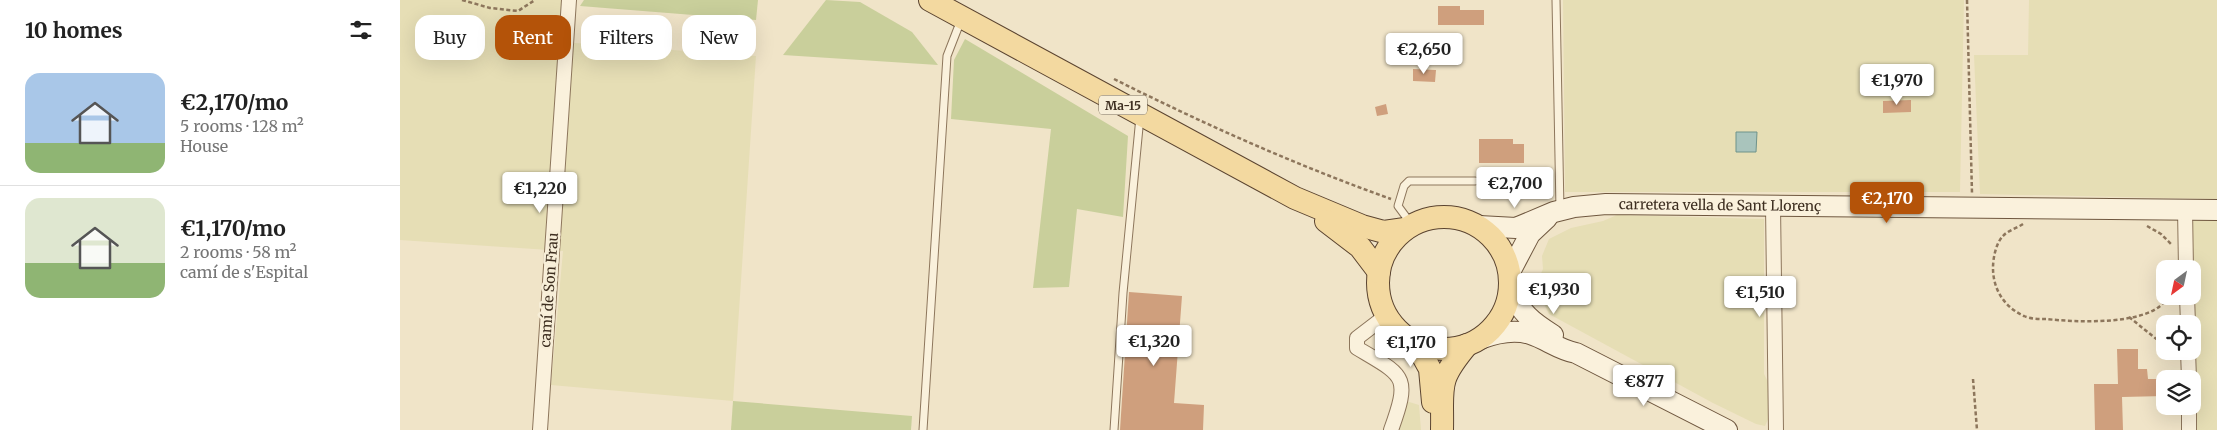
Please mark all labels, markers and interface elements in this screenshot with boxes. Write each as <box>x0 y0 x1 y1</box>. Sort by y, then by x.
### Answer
chip: Buy <box>415 15 485 60</box>
chip: Rent <box>495 15 571 60</box>
chip: Filters <box>581 15 672 60</box>
chip: New <box>682 15 756 60</box>
icon: filters <box>347 16 375 44</box>
text: 10 homes <box>25 17 123 44</box>
pin: €2,650 <box>1383 32 1465 75</box>
text: €2,650 <box>1397 39 1451 59</box>
pin: €1,970 <box>1856 64 1938 106</box>
text: €1,970 <box>1871 70 1923 90</box>
text: €2,170/mo <box>180 89 288 116</box>
icon: home <box>65 93 125 153</box>
road number: Ma-15 <box>1099 96 1147 114</box>
text: 5 rooms · 128 m² <box>180 116 304 136</box>
text: House <box>180 136 228 156</box>
pin: €2,700 <box>1474 166 1556 209</box>
pin: €1,220 <box>499 172 581 214</box>
text: €2,700 <box>1487 173 1543 193</box>
text: €1,220 <box>513 178 567 198</box>
pin: €2,170 <box>1846 182 1928 224</box>
text: €2,170 <box>1861 188 1913 208</box>
street label: carretera vella de Sant Llorenç <box>1619 195 1821 215</box>
text: €1,170/mo <box>180 215 286 242</box>
icon: home <box>65 218 125 278</box>
street label: camí de Son Frau <box>536 232 562 348</box>
text: 2 rooms · 58 m² <box>180 242 297 262</box>
north arrow <box>2156 260 2201 305</box>
map controls <box>2156 260 2201 415</box>
text: camí de s'Espital <box>180 262 308 282</box>
pin: €1,930 <box>1513 272 1595 315</box>
pin: €1,510 <box>1719 276 1801 318</box>
text: €1,930 <box>1528 279 1580 299</box>
text: €1,510 <box>1735 282 1785 302</box>
button: locate <box>2156 315 2201 360</box>
pin: €1,320 <box>1113 324 1195 367</box>
pin: €1,170 <box>1370 326 1452 368</box>
text: €1,320 <box>1128 331 1180 351</box>
text: €1,170 <box>1386 332 1436 352</box>
pin: €877 <box>1614 364 1674 407</box>
button: layers <box>2156 370 2201 415</box>
text: €877 <box>1624 371 1664 391</box>

